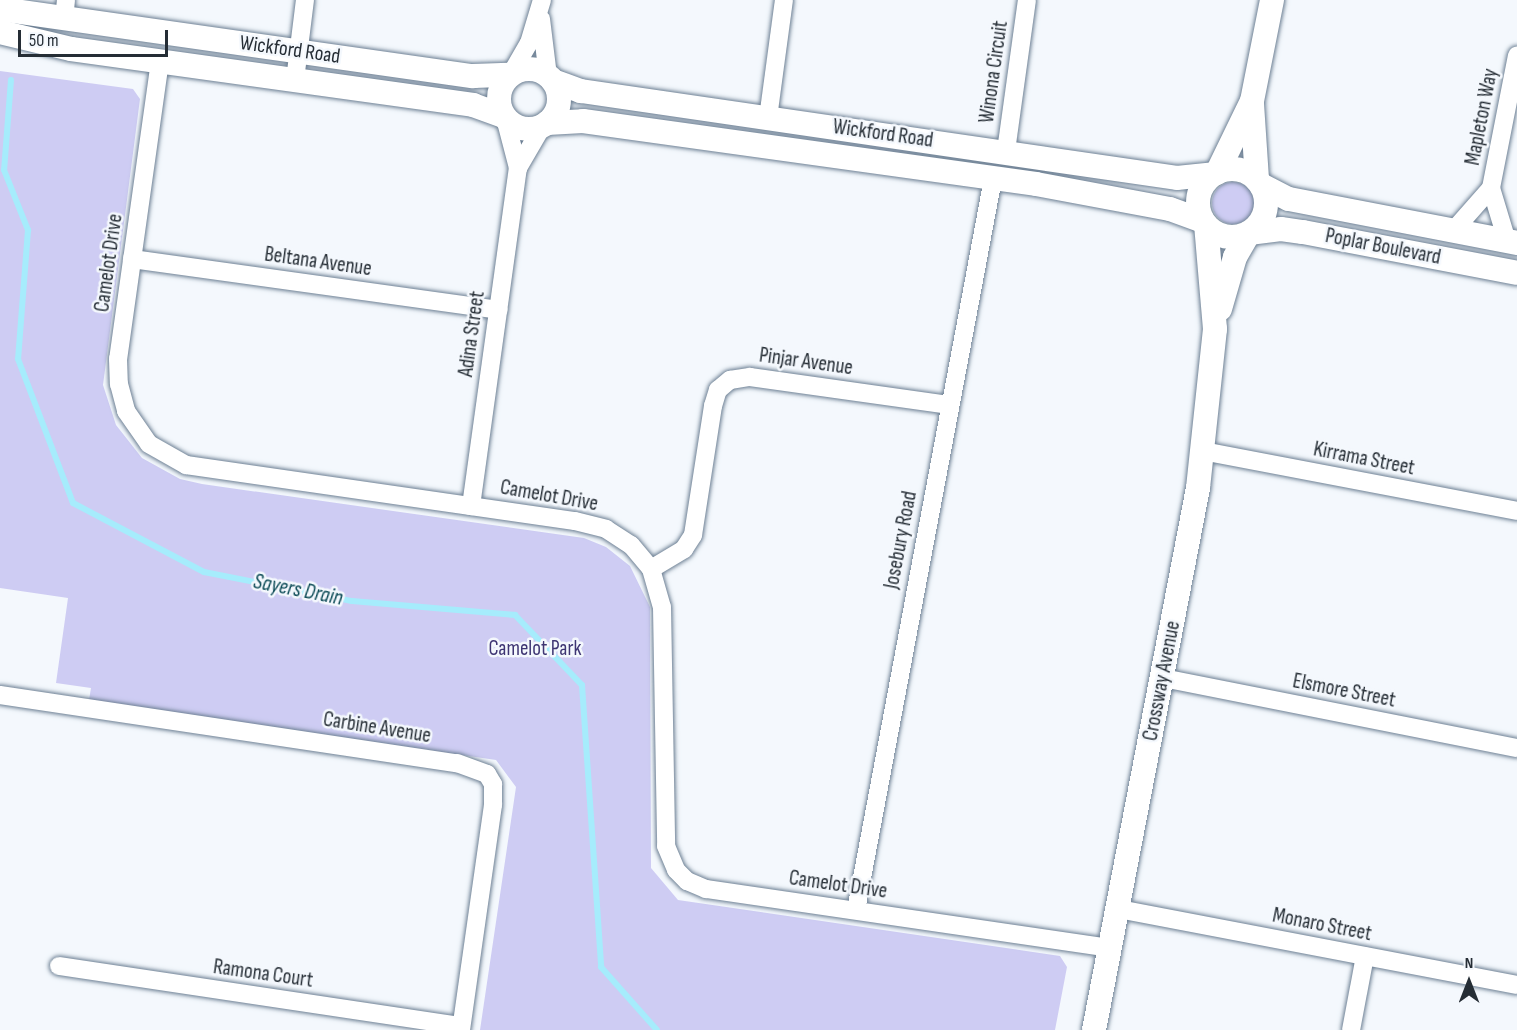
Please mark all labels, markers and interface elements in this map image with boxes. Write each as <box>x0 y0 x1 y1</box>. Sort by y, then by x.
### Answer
scale bar <box>21 18 171 56</box>
street label: Winona Circuit <box>974 19 1014 125</box>
text: 50 m <box>29 30 59 51</box>
street label: Wickford Road <box>238 30 342 70</box>
street label: Mapleton Way <box>1460 67 1504 167</box>
street label: Wickford Road <box>831 114 935 154</box>
street label: Camelot Drive <box>90 212 128 314</box>
street label: Poplar Boulevard <box>1323 223 1443 271</box>
street label: Beltana Avenue <box>263 242 373 282</box>
street label: Adina Street <box>454 290 490 378</box>
street label: Pinjar Avenue <box>758 343 854 381</box>
street label: Kirrama Street <box>1311 437 1417 481</box>
street label: Camelot Drive <box>498 475 600 517</box>
street label: Josebury Road <box>879 489 923 591</box>
water label: Sayers Drain <box>251 568 345 612</box>
street label: Crossway Avenue <box>1138 619 1186 743</box>
park label: Camelot Park <box>489 636 581 662</box>
street label: Elsmore Street <box>1291 669 1397 713</box>
street label: Carbine Avenue <box>321 707 433 749</box>
street label: Camelot Drive <box>787 866 889 904</box>
street label: Monaro Street <box>1270 903 1374 947</box>
north arrow <box>1439 952 1499 1012</box>
text: N <box>1465 954 1473 973</box>
street label: Ramona Court <box>212 955 314 993</box>

